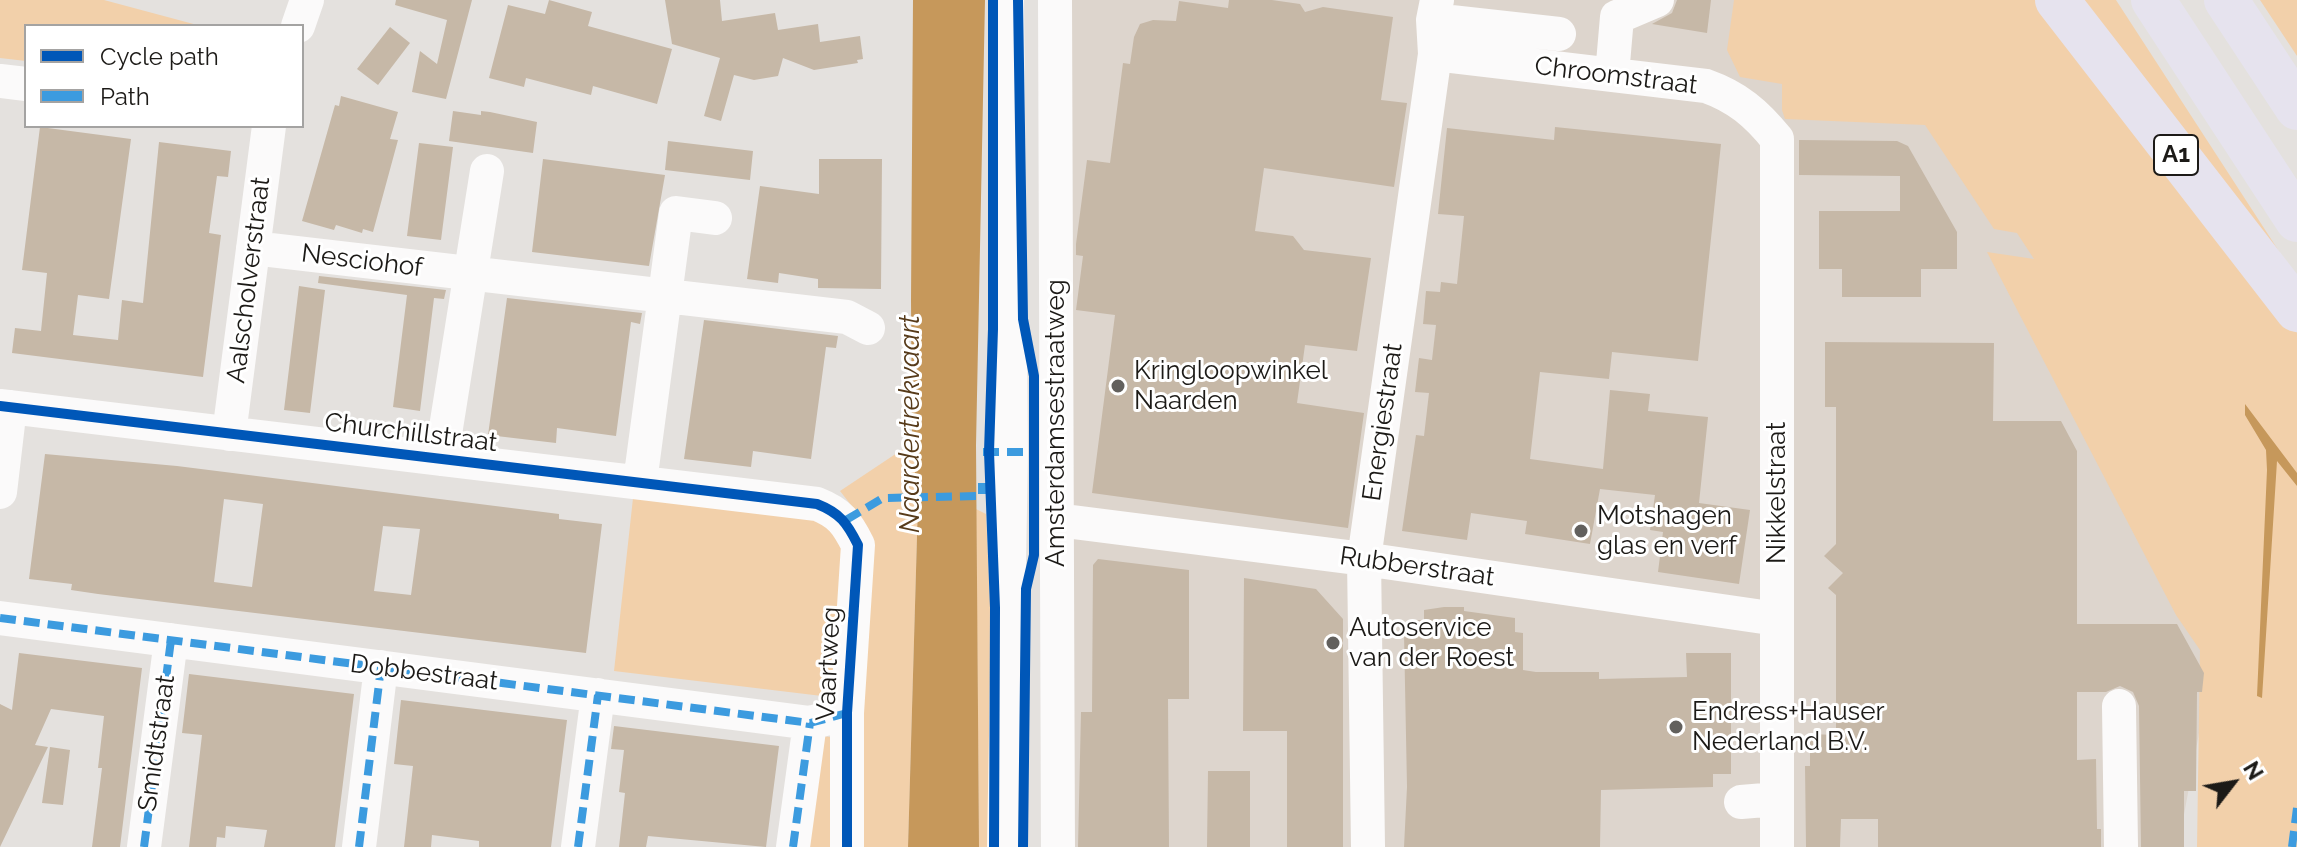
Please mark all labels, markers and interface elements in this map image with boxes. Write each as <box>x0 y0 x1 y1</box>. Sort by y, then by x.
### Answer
legend <box>24 24 304 128</box>
text: Cycle path <box>100 42 219 71</box>
street label: Chroomstraat <box>1533 51 1699 101</box>
text: Path <box>100 82 150 111</box>
road number: A1 <box>2154 135 2198 175</box>
street label: Aalscholverstraat <box>221 175 277 385</box>
street label: Nesciohof <box>300 238 424 284</box>
street label: Amsterdamsestraatweg <box>1040 279 1072 567</box>
water label: Naardertrekvaart <box>894 315 928 533</box>
street label: Energiestraat <box>1356 341 1410 503</box>
place label: Kringloopwinkel Naarden <box>1134 355 1328 416</box>
marker: Kringloopwinkel Naarden <box>1109 377 1127 395</box>
street label: Churchillstraat <box>323 407 499 459</box>
street label: Nikkelstraat <box>1761 422 1793 564</box>
place label: Motshagen glas en verf <box>1597 500 1737 562</box>
marker: Motshagen glas en verf <box>1572 522 1590 540</box>
street label: Rubberstraat <box>1338 541 1496 593</box>
street label: Vaartweg <box>810 606 848 722</box>
place label: Autoservice van der Roest <box>1349 612 1514 674</box>
marker: Autoservice van der Roest <box>1324 634 1342 652</box>
street label: Dobbestraat <box>348 648 500 698</box>
street label: Smidtstraat <box>132 673 182 813</box>
place label: Endress+Hauser Nederland B.V. <box>1692 696 1885 758</box>
marker: Endress+Hauser Nederland B.V. <box>1667 718 1685 736</box>
north arrow <box>2193 743 2273 823</box>
text: N <box>2238 757 2269 785</box>

